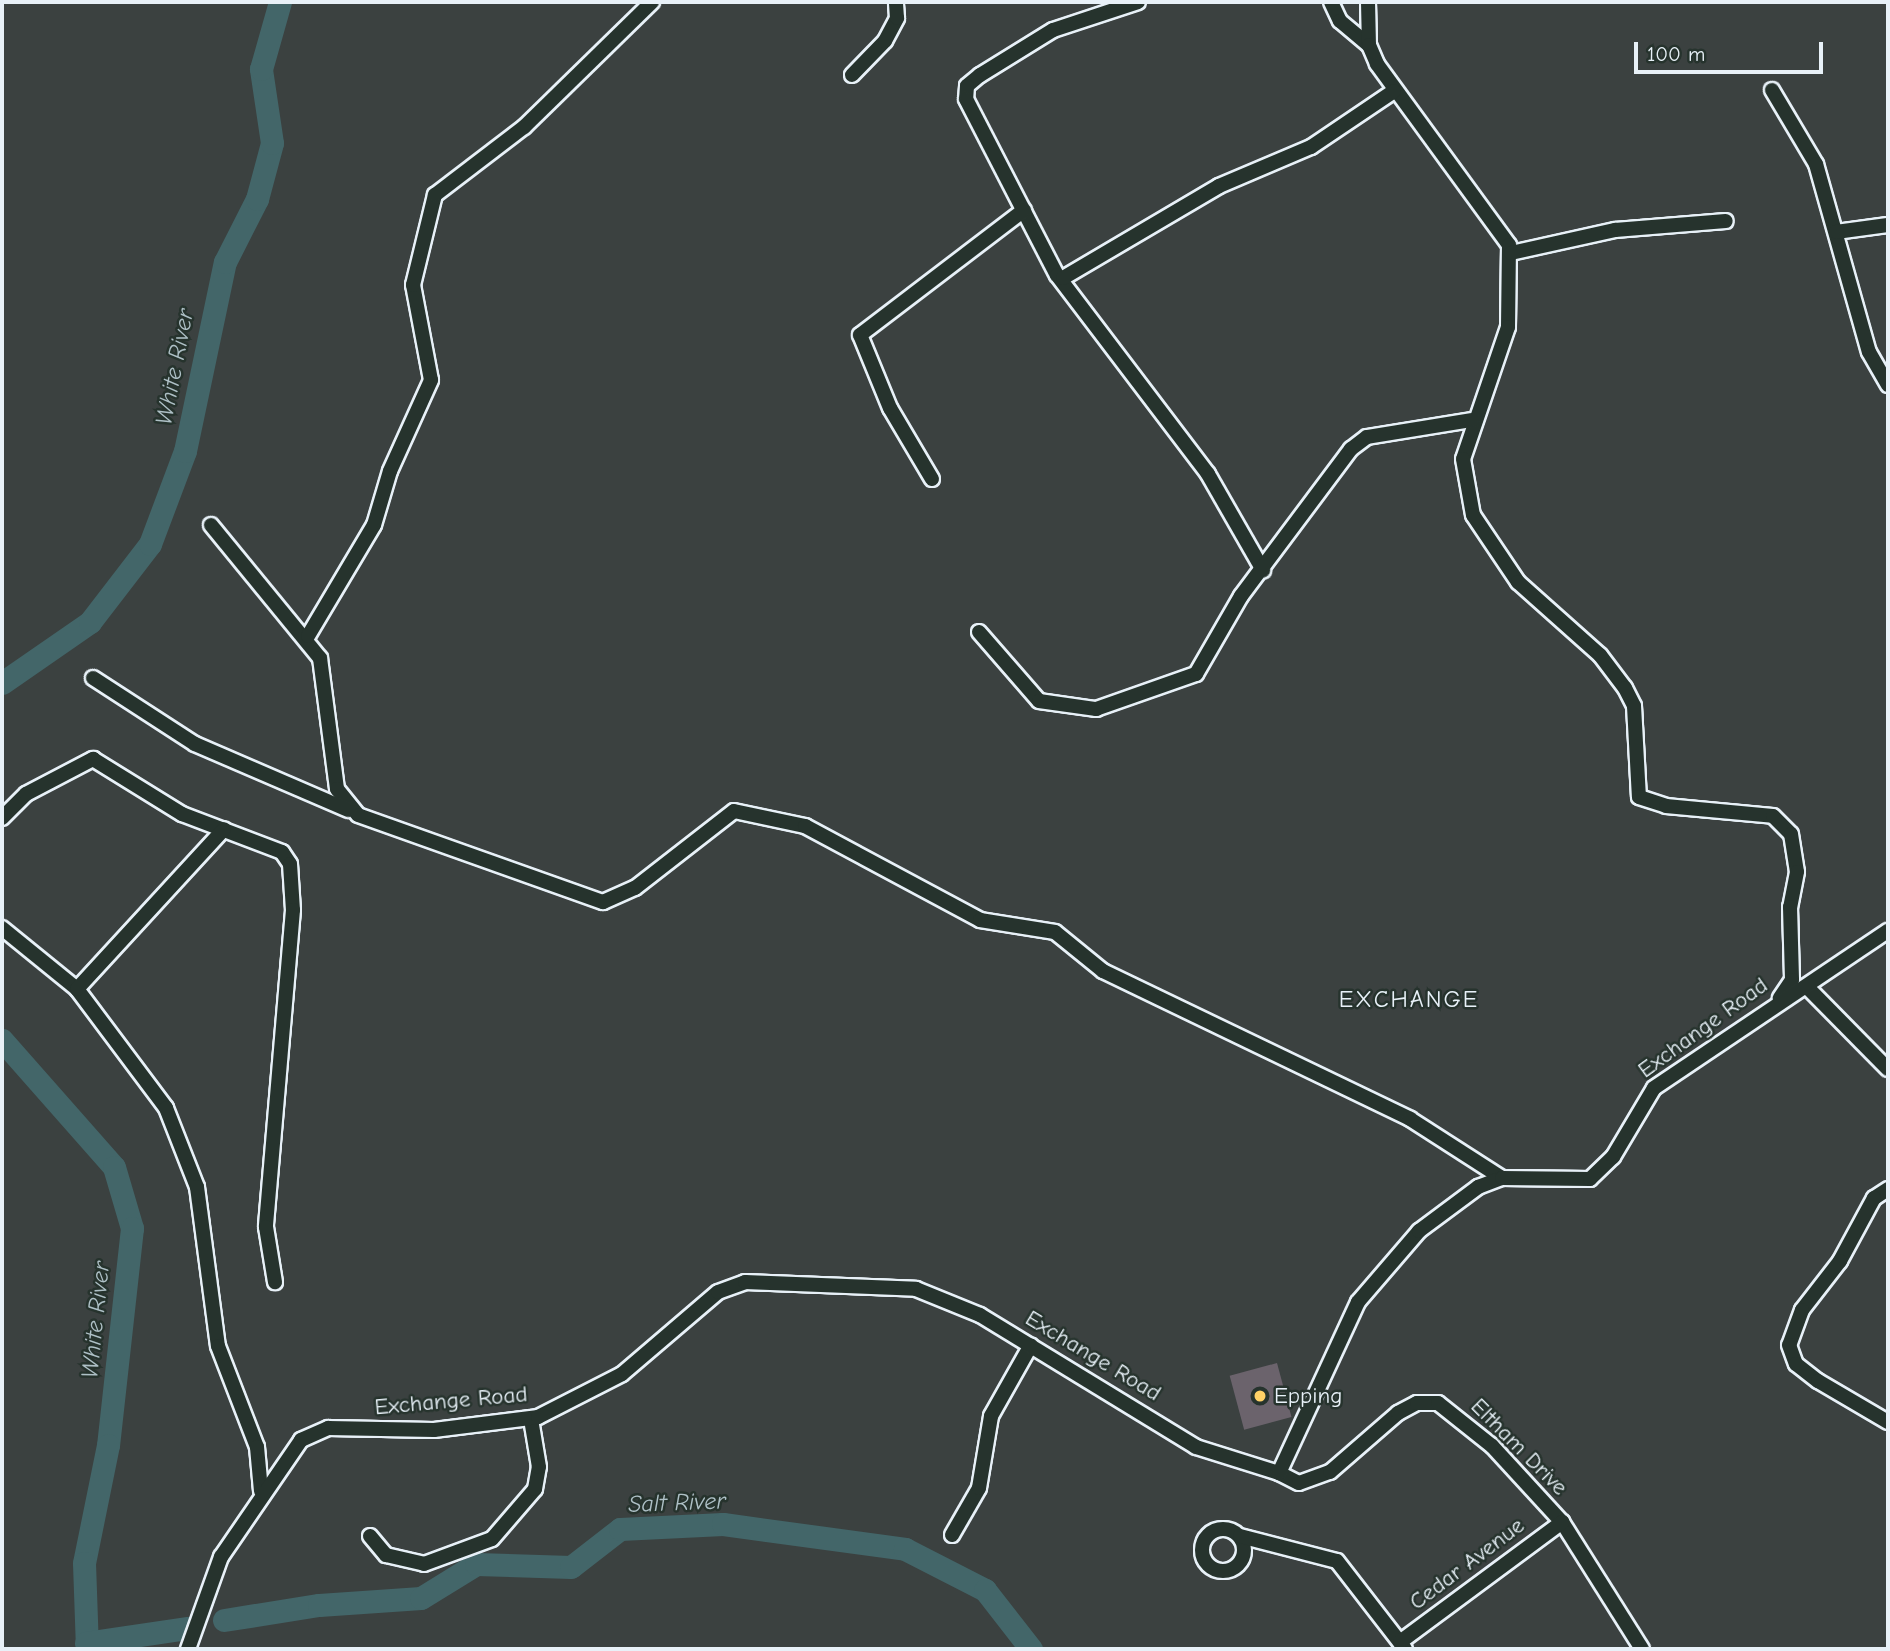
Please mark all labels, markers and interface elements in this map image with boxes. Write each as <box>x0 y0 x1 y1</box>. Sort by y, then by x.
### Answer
scale bar <box>1638 28 1827 72</box>
text: 100 m <box>1647 42 1705 66</box>
water label: White River <box>150 306 200 428</box>
street label: Exchange Road <box>1633 972 1773 1084</box>
district label: EXCHANGE <box>1340 986 1478 1014</box>
water label: White River <box>76 1260 116 1380</box>
street label: Exchange Road <box>1020 1305 1166 1407</box>
street label: Exchange Road <box>373 1381 529 1421</box>
place label: Epping <box>1274 1382 1342 1410</box>
marker: Epping <box>1252 1388 1268 1404</box>
street label: Eltham Drive <box>1465 1393 1573 1501</box>
water label: Salt River <box>628 1487 726 1519</box>
street label: Cedar Avenue <box>1404 1512 1530 1616</box>

